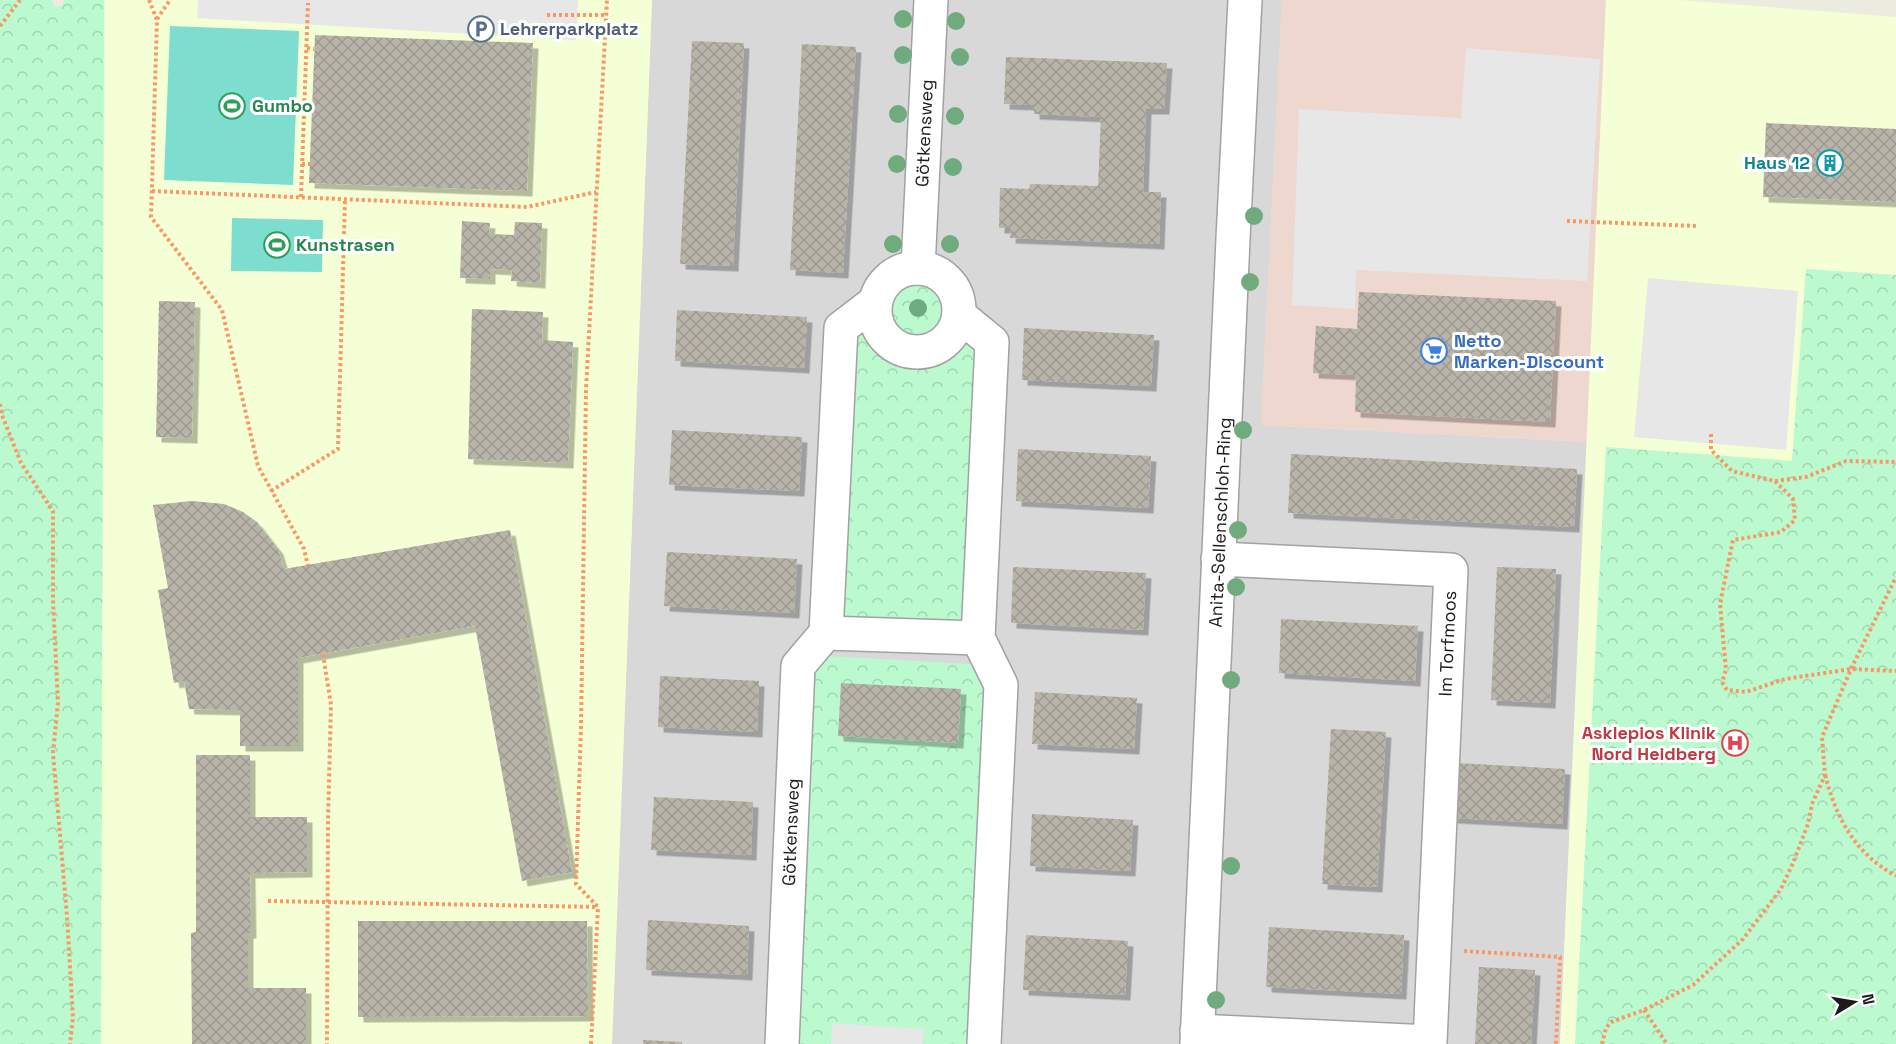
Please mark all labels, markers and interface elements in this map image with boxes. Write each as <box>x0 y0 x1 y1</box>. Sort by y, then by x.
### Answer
parking icon: Lehrerparkplatz <box>466 14 496 44</box>
place label: Lehrerparkplatz <box>500 17 638 40</box>
street label: Götkensweg <box>910 79 938 187</box>
sports icon: Gumbo <box>217 91 247 121</box>
place label: Gumbo <box>252 94 313 117</box>
building icon: Haus 12 <box>1815 148 1845 178</box>
place label: Haus 12 <box>1744 151 1810 174</box>
sports icon: Kunstrasen <box>262 230 292 260</box>
place label: Kunstrasen <box>296 233 395 256</box>
place label: Netto Marken-Discount <box>1454 329 1604 373</box>
supermarket icon: Netto Marken-Discount <box>1419 336 1449 366</box>
street label: Anita-Sellenschloh-Ring <box>1204 417 1236 628</box>
street label: Im Torfmoos <box>1433 590 1461 697</box>
place label: Asklepios Klinik Nord Heidberg <box>1582 721 1716 765</box>
hospital icon: Asklepios Klinik Nord Heidberg <box>1720 728 1750 758</box>
street label: Götkensweg <box>777 778 804 886</box>
north arrow <box>1824 972 1884 1032</box>
text: N <box>1857 992 1880 1007</box>

